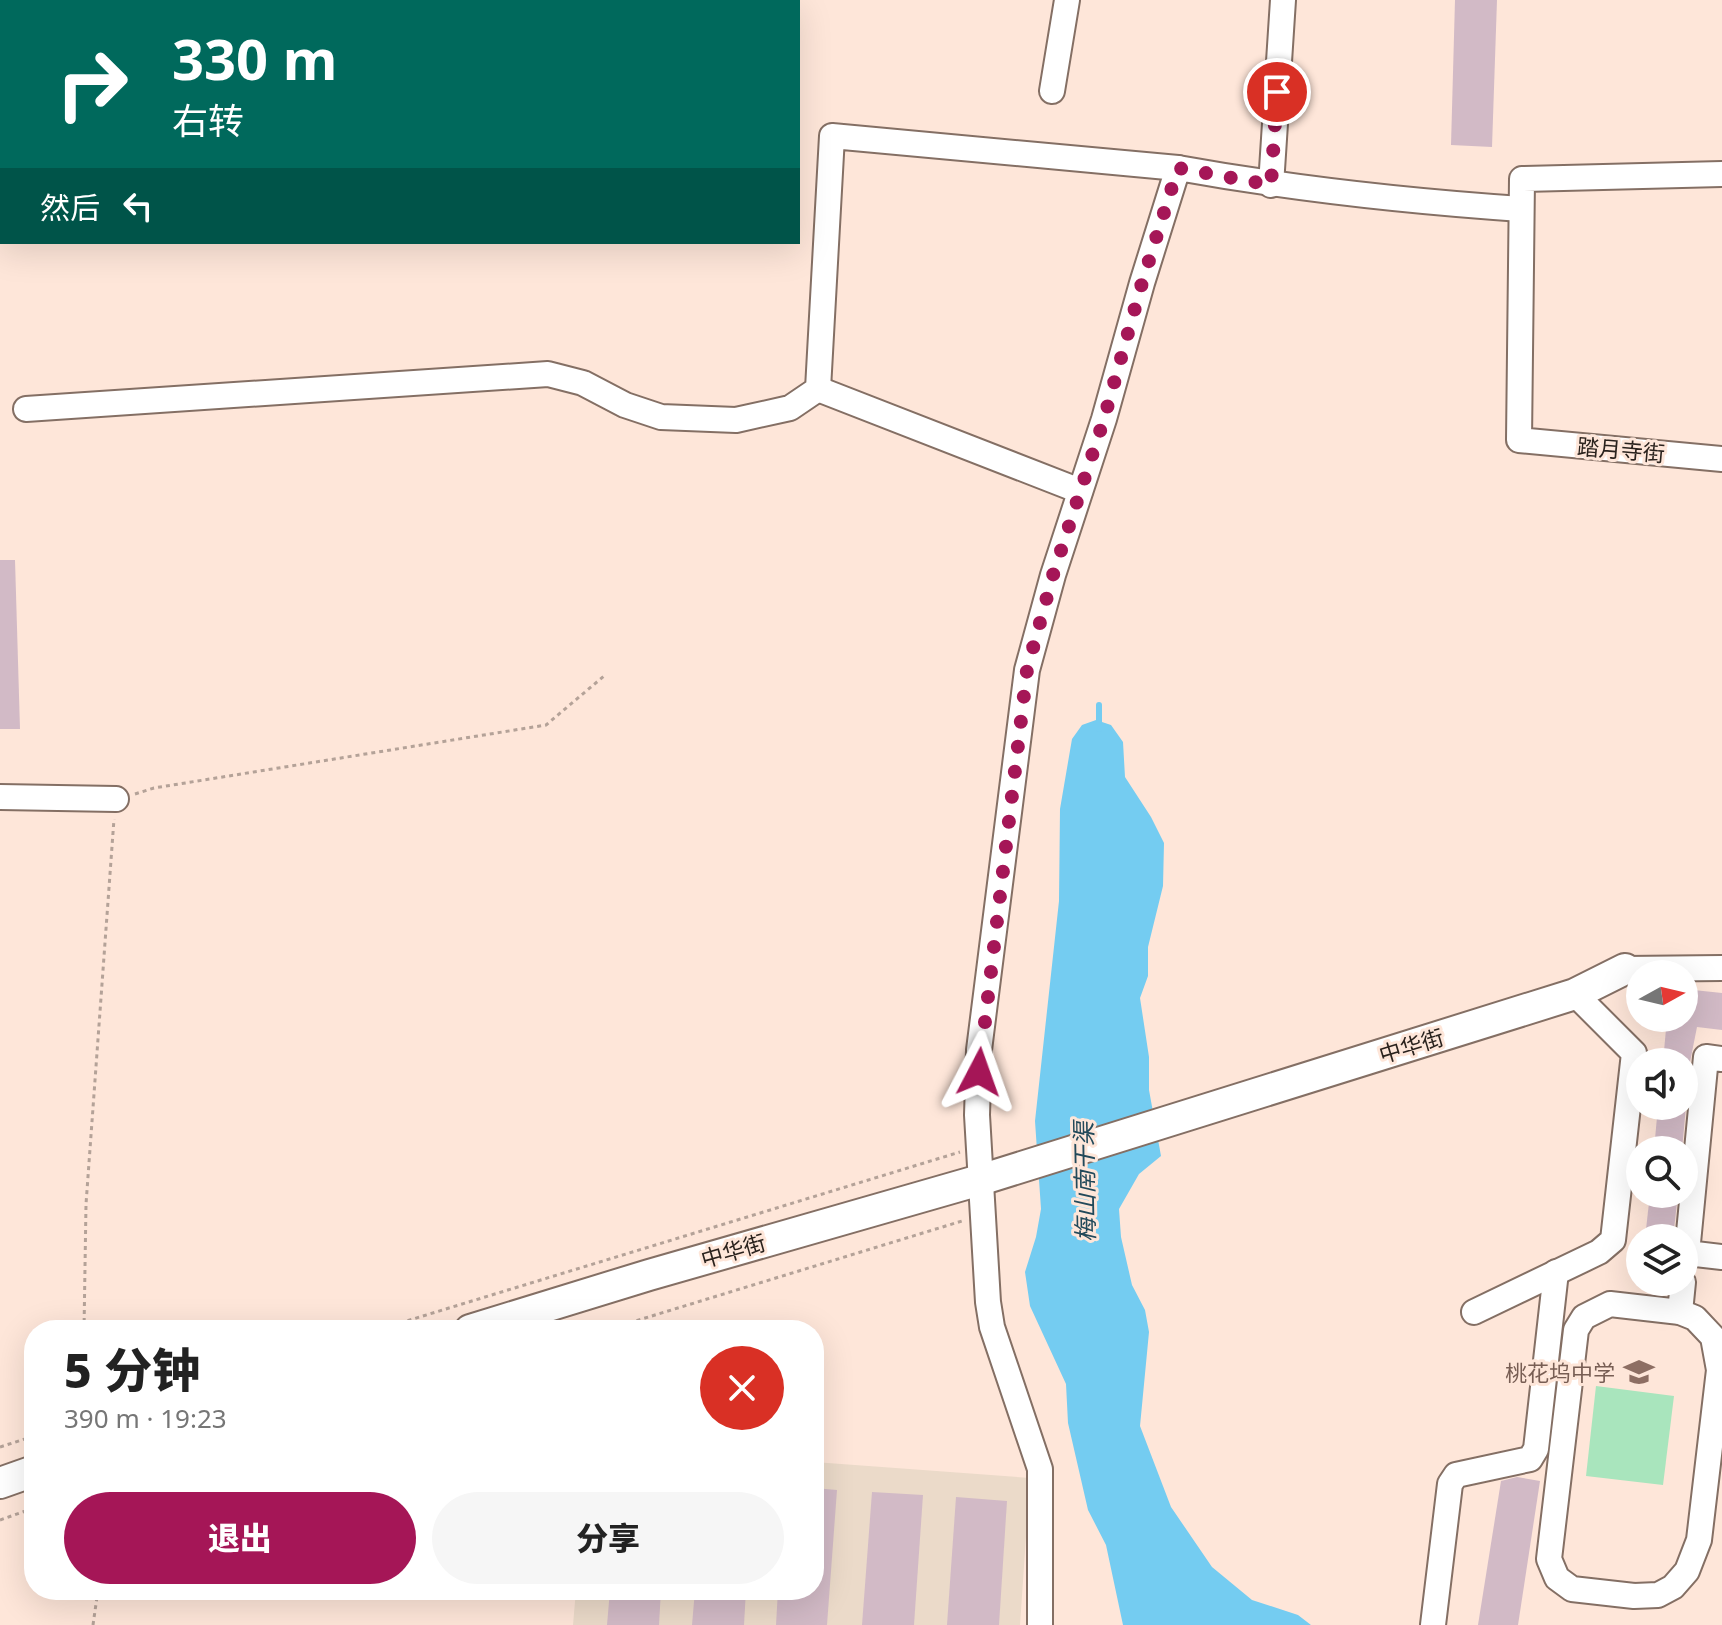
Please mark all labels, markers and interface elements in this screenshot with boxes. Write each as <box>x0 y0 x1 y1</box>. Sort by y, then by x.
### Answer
text: 330 m <box>172 20 337 96</box>
icon: right <box>40 32 144 136</box>
pin <box>1243 58 1311 126</box>
icon: arrive <box>1255 70 1299 114</box>
text: 右转 <box>172 96 244 145</box>
icon: left <box>116 184 160 228</box>
text: 然后 <box>40 187 100 228</box>
street label: 踏月寺街 <box>1576 430 1666 468</box>
north arrow <box>1626 960 1698 1032</box>
map controls <box>1626 960 1698 1296</box>
street label: 中华街 <box>1375 1021 1447 1069</box>
position arrow <box>937 1030 1021 1114</box>
button: sound <box>1626 1048 1698 1120</box>
water label: 梅山南干渠 <box>1066 1119 1102 1242</box>
button: search <box>1626 1136 1698 1208</box>
button: layers <box>1626 1224 1698 1296</box>
street label: 中华街 <box>697 1226 769 1274</box>
text: 5 分钟 <box>64 1337 200 1402</box>
button: close <box>700 1346 784 1430</box>
school or university icon: 桃花坞中学 <box>1622 1355 1656 1389</box>
place label: 桃花坞中学 <box>1505 1357 1615 1387</box>
text: 390 m · 19:23 <box>64 1400 227 1436</box>
button: 退出 <box>64 1492 416 1584</box>
button: 分享 <box>432 1492 784 1584</box>

